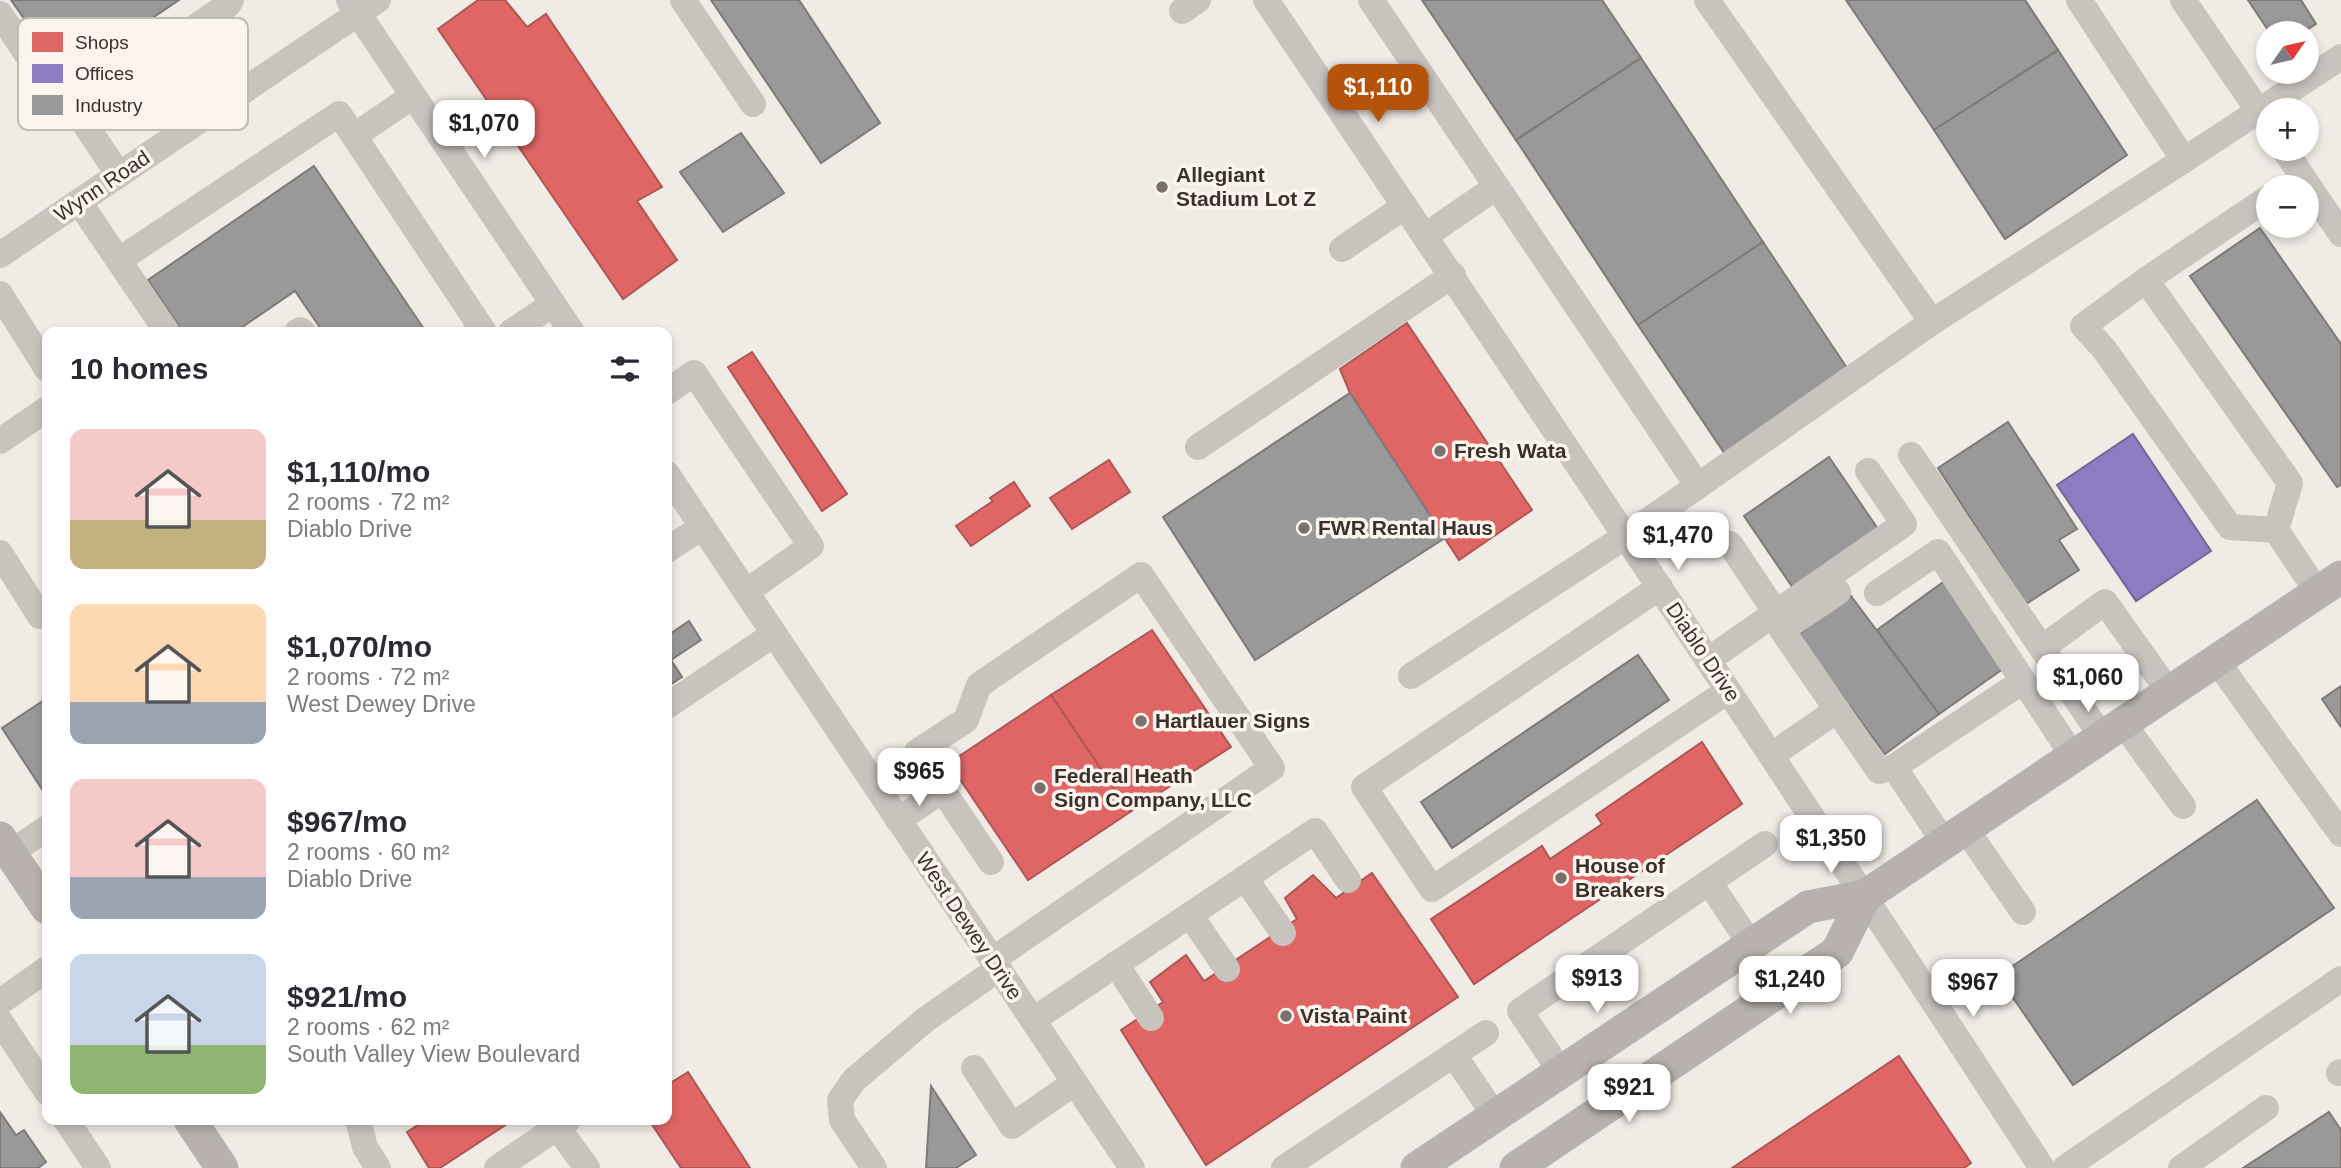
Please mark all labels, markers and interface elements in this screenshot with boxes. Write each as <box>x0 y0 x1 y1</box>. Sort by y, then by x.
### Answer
legend <box>18 18 248 130</box>
north arrow <box>2256 21 2319 84</box>
map controls <box>2256 21 2319 238</box>
text: Shops <box>75 32 129 53</box>
text: Offices <box>75 63 134 84</box>
pin: $1,110 <box>1321 64 1435 124</box>
text: $1,110 <box>1343 74 1413 100</box>
text: Industry <box>75 95 143 116</box>
button: + <box>2256 98 2319 161</box>
pin: $1,070 <box>427 100 541 160</box>
text: $1,070 <box>449 110 519 136</box>
street label: Wynn Road <box>50 145 154 226</box>
place label: Allegiant Stadium Lot Z <box>1176 163 1316 210</box>
button: − <box>2256 175 2319 238</box>
marker: Allegiant Stadium Lot Z <box>1154 179 1170 195</box>
icon: filters <box>606 350 644 388</box>
text: 10 homes <box>70 352 208 385</box>
place label: Fresh Wata <box>1454 439 1567 462</box>
marker: Fresh Wata <box>1432 443 1448 459</box>
text: $1,110/mo <box>287 455 430 488</box>
icon: home <box>126 457 210 541</box>
text: 2 rooms · 72 m² <box>287 489 449 515</box>
pin: $1,470 <box>1621 512 1735 572</box>
text: Diablo Drive <box>287 516 412 542</box>
place label: FWR Rental Haus <box>1318 516 1493 539</box>
marker: FWR Rental Haus <box>1296 520 1312 536</box>
text: $1,470 <box>1643 522 1713 548</box>
street label: Diablo Drive <box>1662 598 1745 706</box>
text: $1,070/mo <box>287 630 432 663</box>
icon: home <box>126 632 210 716</box>
pin: $1,060 <box>2031 654 2145 714</box>
text: 2 rooms · 72 m² <box>287 664 449 690</box>
text: $1,060 <box>2053 664 2123 690</box>
text: West Dewey Drive <box>287 691 476 717</box>
place label: Hartlauer Signs <box>1155 709 1310 732</box>
marker: Hartlauer Signs <box>1133 713 1149 729</box>
pin: $965 <box>878 748 960 808</box>
text: $965 <box>893 758 945 784</box>
place label: Federal Heath Sign Company, LLC <box>1054 764 1252 811</box>
marker: Federal Heath Sign Company, LLC <box>1032 780 1048 796</box>
text: $967/mo <box>287 805 407 838</box>
icon: home <box>126 807 210 891</box>
pin: $1,350 <box>1774 816 1888 875</box>
text: $1,350 <box>1796 825 1866 851</box>
text: 2 rooms · 60 m² <box>287 839 449 865</box>
street label: West Dewey Drive <box>912 848 1027 1004</box>
place label: House of Breakers <box>1575 854 1666 901</box>
text: Diablo Drive <box>287 866 412 892</box>
marker: House of Breakers <box>1553 870 1569 886</box>
pin: $913 <box>1556 956 1638 1015</box>
pin: $1,240 <box>1733 956 1847 1016</box>
pin: $967 <box>1932 960 2014 1019</box>
text: $913 <box>1571 965 1623 991</box>
text: $1,240 <box>1755 966 1825 992</box>
text: $967 <box>1947 969 1999 995</box>
text: $921/mo <box>287 980 407 1013</box>
icon: home <box>126 982 210 1066</box>
place label: Vista Paint <box>1300 1004 1407 1027</box>
marker: Vista Paint <box>1278 1008 1294 1024</box>
text: 2 rooms · 62 m² <box>287 1014 449 1040</box>
text: South Valley View Boulevard <box>287 1041 580 1067</box>
pin: $921 <box>1588 1064 1670 1124</box>
text: $921 <box>1603 1074 1655 1100</box>

